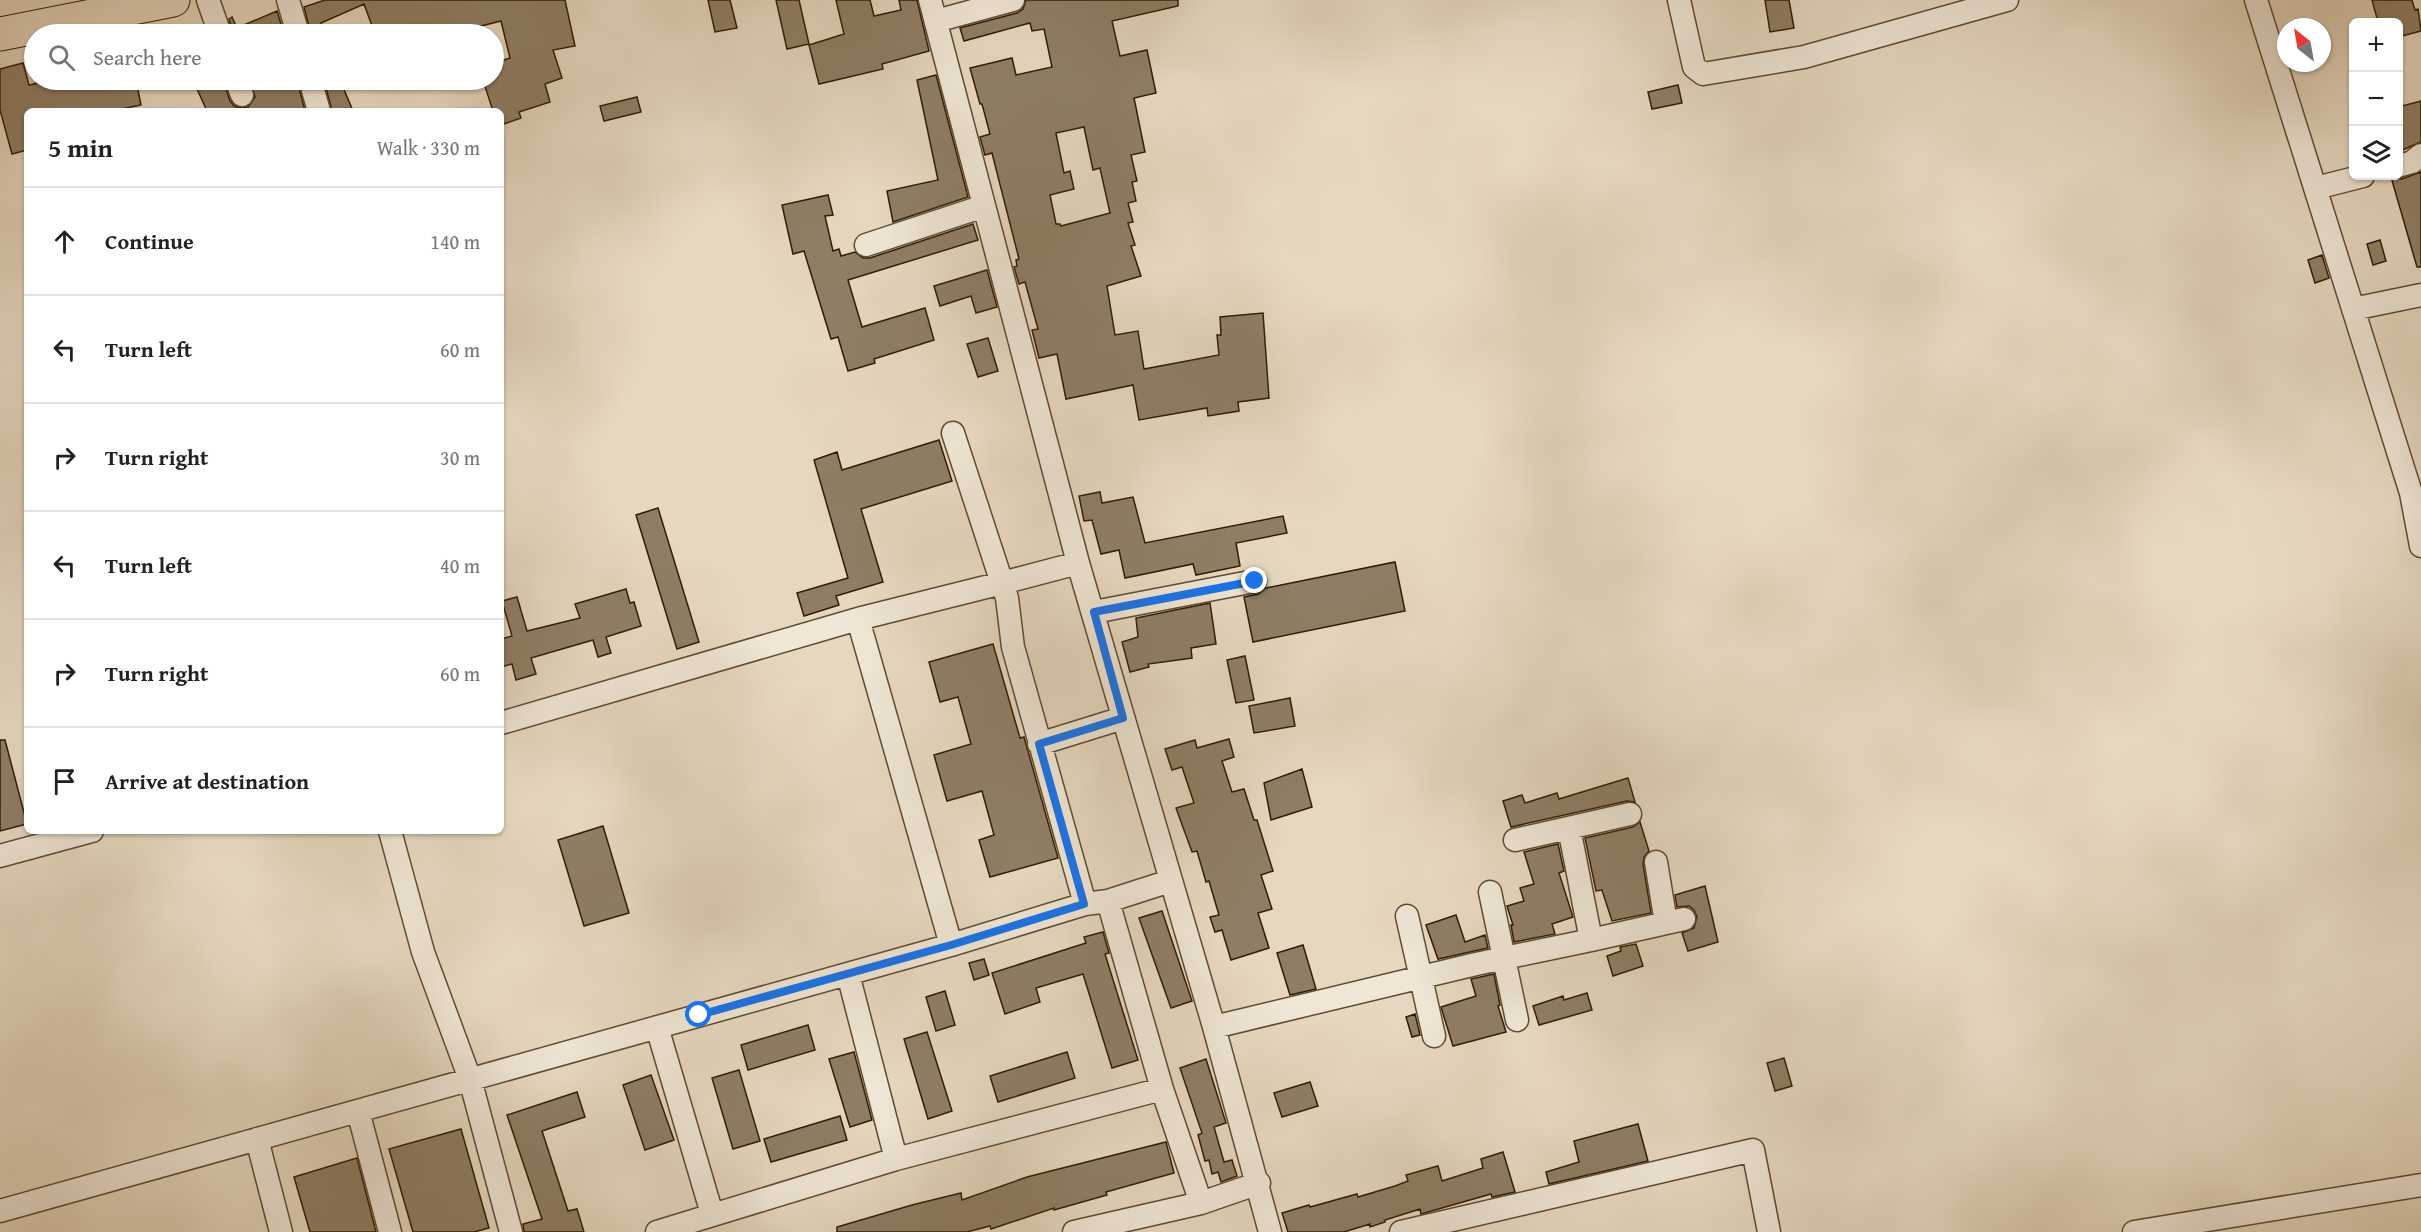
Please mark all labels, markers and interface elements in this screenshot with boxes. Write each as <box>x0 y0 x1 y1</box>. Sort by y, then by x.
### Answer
north arrow <box>2277 18 2331 72</box>
map controls <box>2349 18 2403 180</box>
button: + <box>2349 18 2403 72</box>
search box <box>24 24 504 90</box>
icon: search <box>45 41 78 74</box>
text: Search here <box>93 41 202 73</box>
button: − <box>2349 72 2403 126</box>
button: layers <box>2349 126 2403 180</box>
text: 5 min <box>48 128 113 167</box>
text: Walk · 330 m <box>377 133 480 162</box>
icon: ahead <box>48 225 81 258</box>
text: Continue <box>105 225 194 257</box>
text: 140 m <box>430 227 480 256</box>
icon: left <box>48 333 81 366</box>
text: Turn left <box>105 333 192 365</box>
text: 60 m <box>440 335 480 364</box>
icon: right <box>48 441 81 474</box>
text: Turn right <box>105 441 208 473</box>
text: 30 m <box>440 443 480 472</box>
icon: left <box>48 549 81 582</box>
text: Turn left <box>105 549 192 581</box>
text: 40 m <box>440 551 480 580</box>
route end <box>1241 567 1267 593</box>
icon: right <box>48 657 81 690</box>
text: Turn right <box>105 657 208 689</box>
text: 60 m <box>440 659 480 688</box>
icon: arrive <box>48 765 81 798</box>
text: Arrive at destination <box>105 765 309 797</box>
route start <box>685 1001 711 1027</box>

